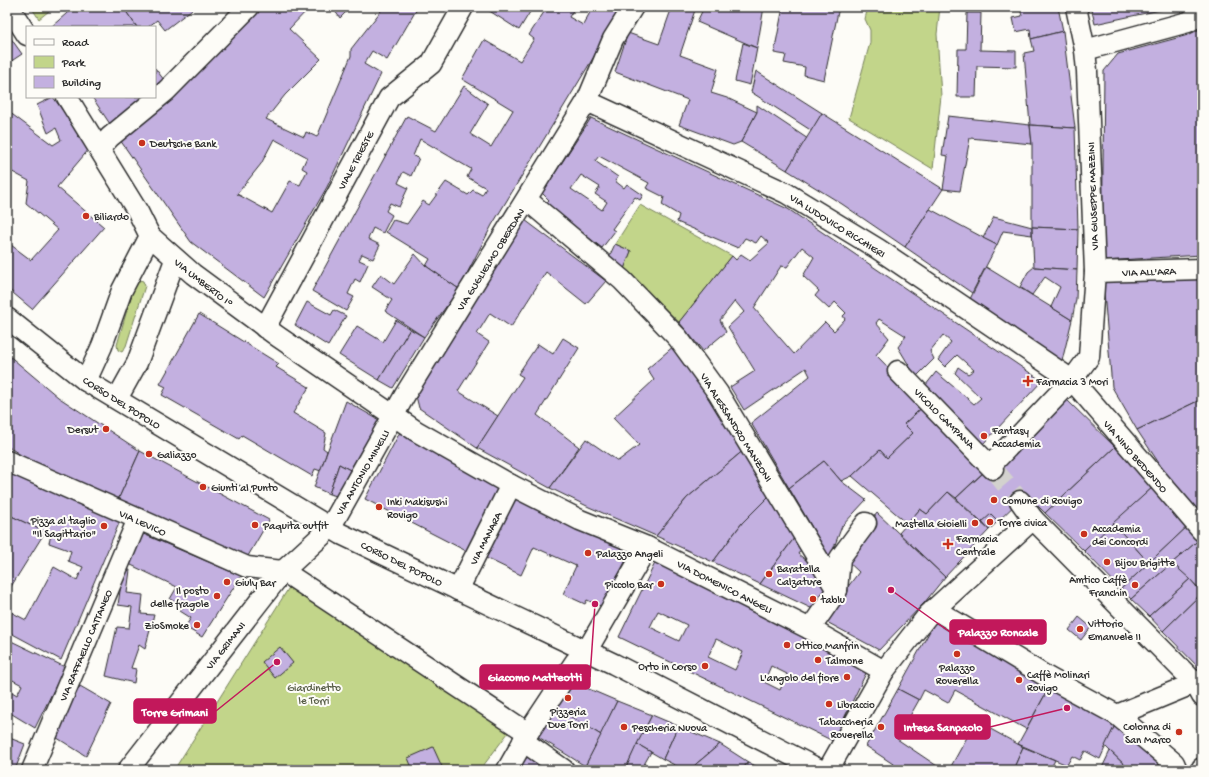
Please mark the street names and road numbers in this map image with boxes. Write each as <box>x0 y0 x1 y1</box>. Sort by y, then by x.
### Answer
street label: VIALE TRIESTE <box>336 129 378 193</box>
street label: VIA GIUSEPPE MAZZINI <box>1086 141 1102 251</box>
street label: VIA LUDOVICO RICCHIERI <box>786 192 887 261</box>
street label: VIA GUGLIELMO OBERDAN <box>455 207 528 314</box>
street label: VIA UMBERTO I° <box>170 256 235 310</box>
street label: VIA ALL'ARA <box>1121 266 1177 280</box>
street label: VIA ALESSANDRO MANZONI <box>696 371 774 485</box>
street label: CORSO DEL POPOLO <box>80 375 162 433</box>
street label: VICOLO CAMPANA <box>910 386 977 453</box>
street label: VIA NINO BEDENDO <box>1099 418 1169 496</box>
street label: VIA ANTONIO MINELLI <box>334 428 393 519</box>
street label: VIA LEVICO <box>116 508 168 540</box>
street label: VIA MANARA <box>468 510 505 568</box>
street label: CORSO DEL POPOLO <box>358 540 444 590</box>
street label: VIA DOMENICO ANGELI <box>674 558 774 617</box>
street label: VIA RAFFAELLO CATTANEO <box>57 588 116 704</box>
street label: VIA GRIMANI <box>204 620 249 673</box>

